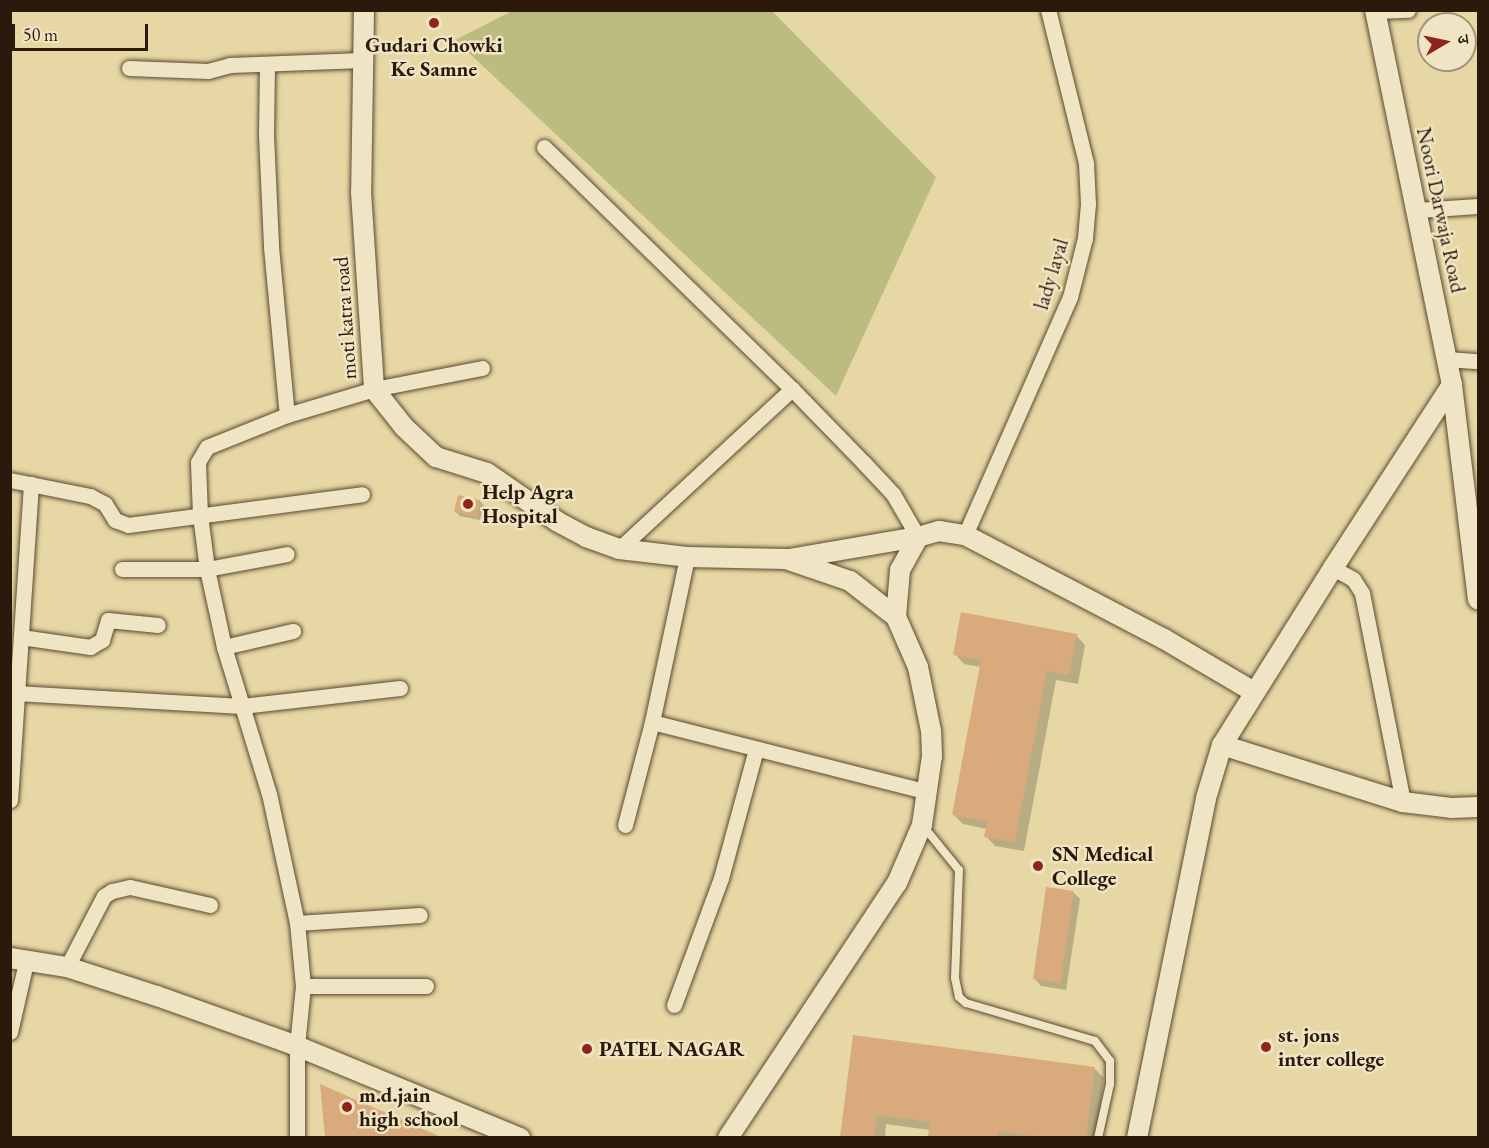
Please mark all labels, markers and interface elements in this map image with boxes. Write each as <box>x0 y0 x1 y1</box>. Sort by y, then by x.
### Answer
scale bar <box>15 12 152 50</box>
north arrow <box>1417 12 1477 72</box>
marker: Gudari Chowki Ke Samne <box>427 16 441 30</box>
text: 50 m <box>23 23 58 46</box>
place label: Gudari Chowki Ke Samne <box>365 32 503 82</box>
text: उ <box>1452 34 1474 45</box>
street label: Noori Darwaja Road <box>1411 125 1471 295</box>
street label: lady layal <box>1028 235 1074 313</box>
street label: moti katra road <box>328 256 362 380</box>
place label: Help Agra Hospital <box>482 479 574 529</box>
marker: Help Agra Hospital <box>459 495 477 513</box>
place label: SN Medical College <box>1052 841 1153 891</box>
marker: SN Medical College <box>1029 857 1047 875</box>
place label: st. jons inter college <box>1278 1022 1384 1072</box>
place label: PATEL NAGAR <box>599 1036 744 1062</box>
marker: st. jons inter college <box>1259 1040 1273 1054</box>
marker: PATEL NAGAR <box>580 1042 594 1056</box>
place label: m.d.jain high school <box>359 1082 459 1132</box>
marker: m.d.jain high school <box>340 1100 354 1114</box>

